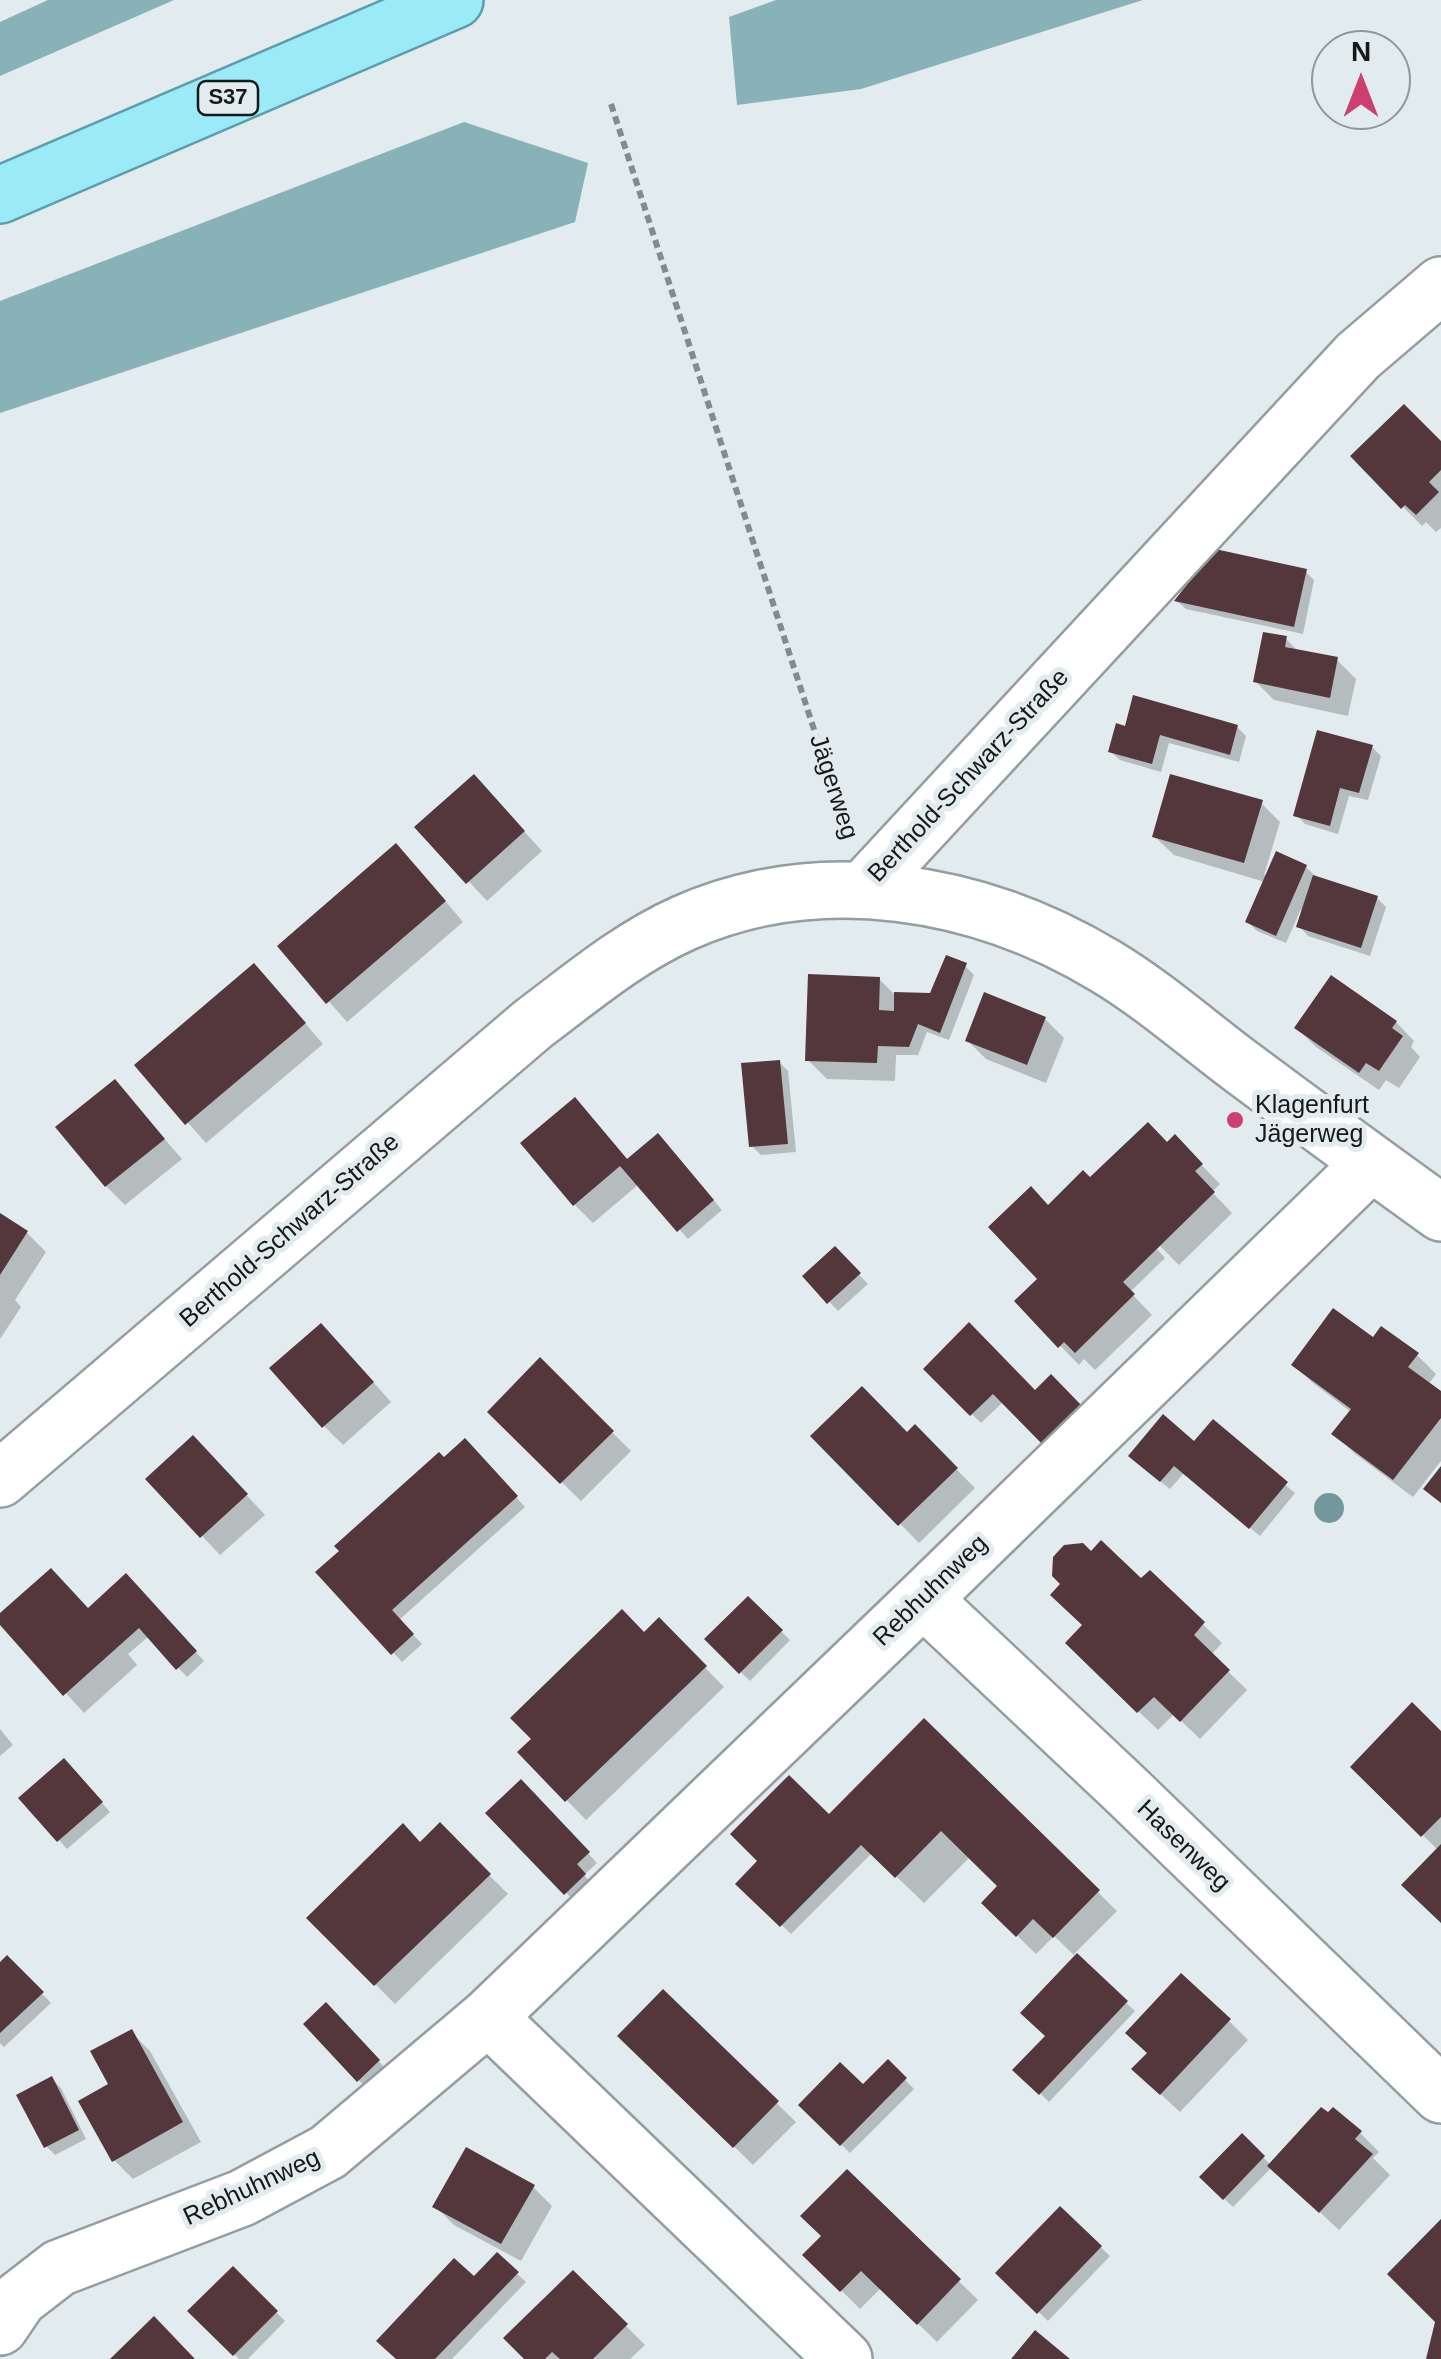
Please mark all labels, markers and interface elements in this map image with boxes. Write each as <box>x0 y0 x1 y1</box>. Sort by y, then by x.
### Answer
north arrow <box>1311 30 1411 130</box>
text: N <box>1351 36 1371 67</box>
road number: S37 <box>198 81 258 115</box>
street label: Berthold-Schwarz-Straße <box>862 663 1076 889</box>
street label: Jägerweg <box>802 731 864 843</box>
place label: Klagenfurt Jägerweg <box>1255 1091 1369 1150</box>
marker: Klagenfurt Jägerweg <box>1224 1109 1246 1131</box>
street label: Berthold-Schwarz-Straße <box>174 1128 406 1334</box>
street label: Rebhuhnweg <box>868 1529 994 1653</box>
street label: Hasenweg <box>1130 1794 1236 1898</box>
street label: Rebhuhnweg <box>179 2143 325 2233</box>

